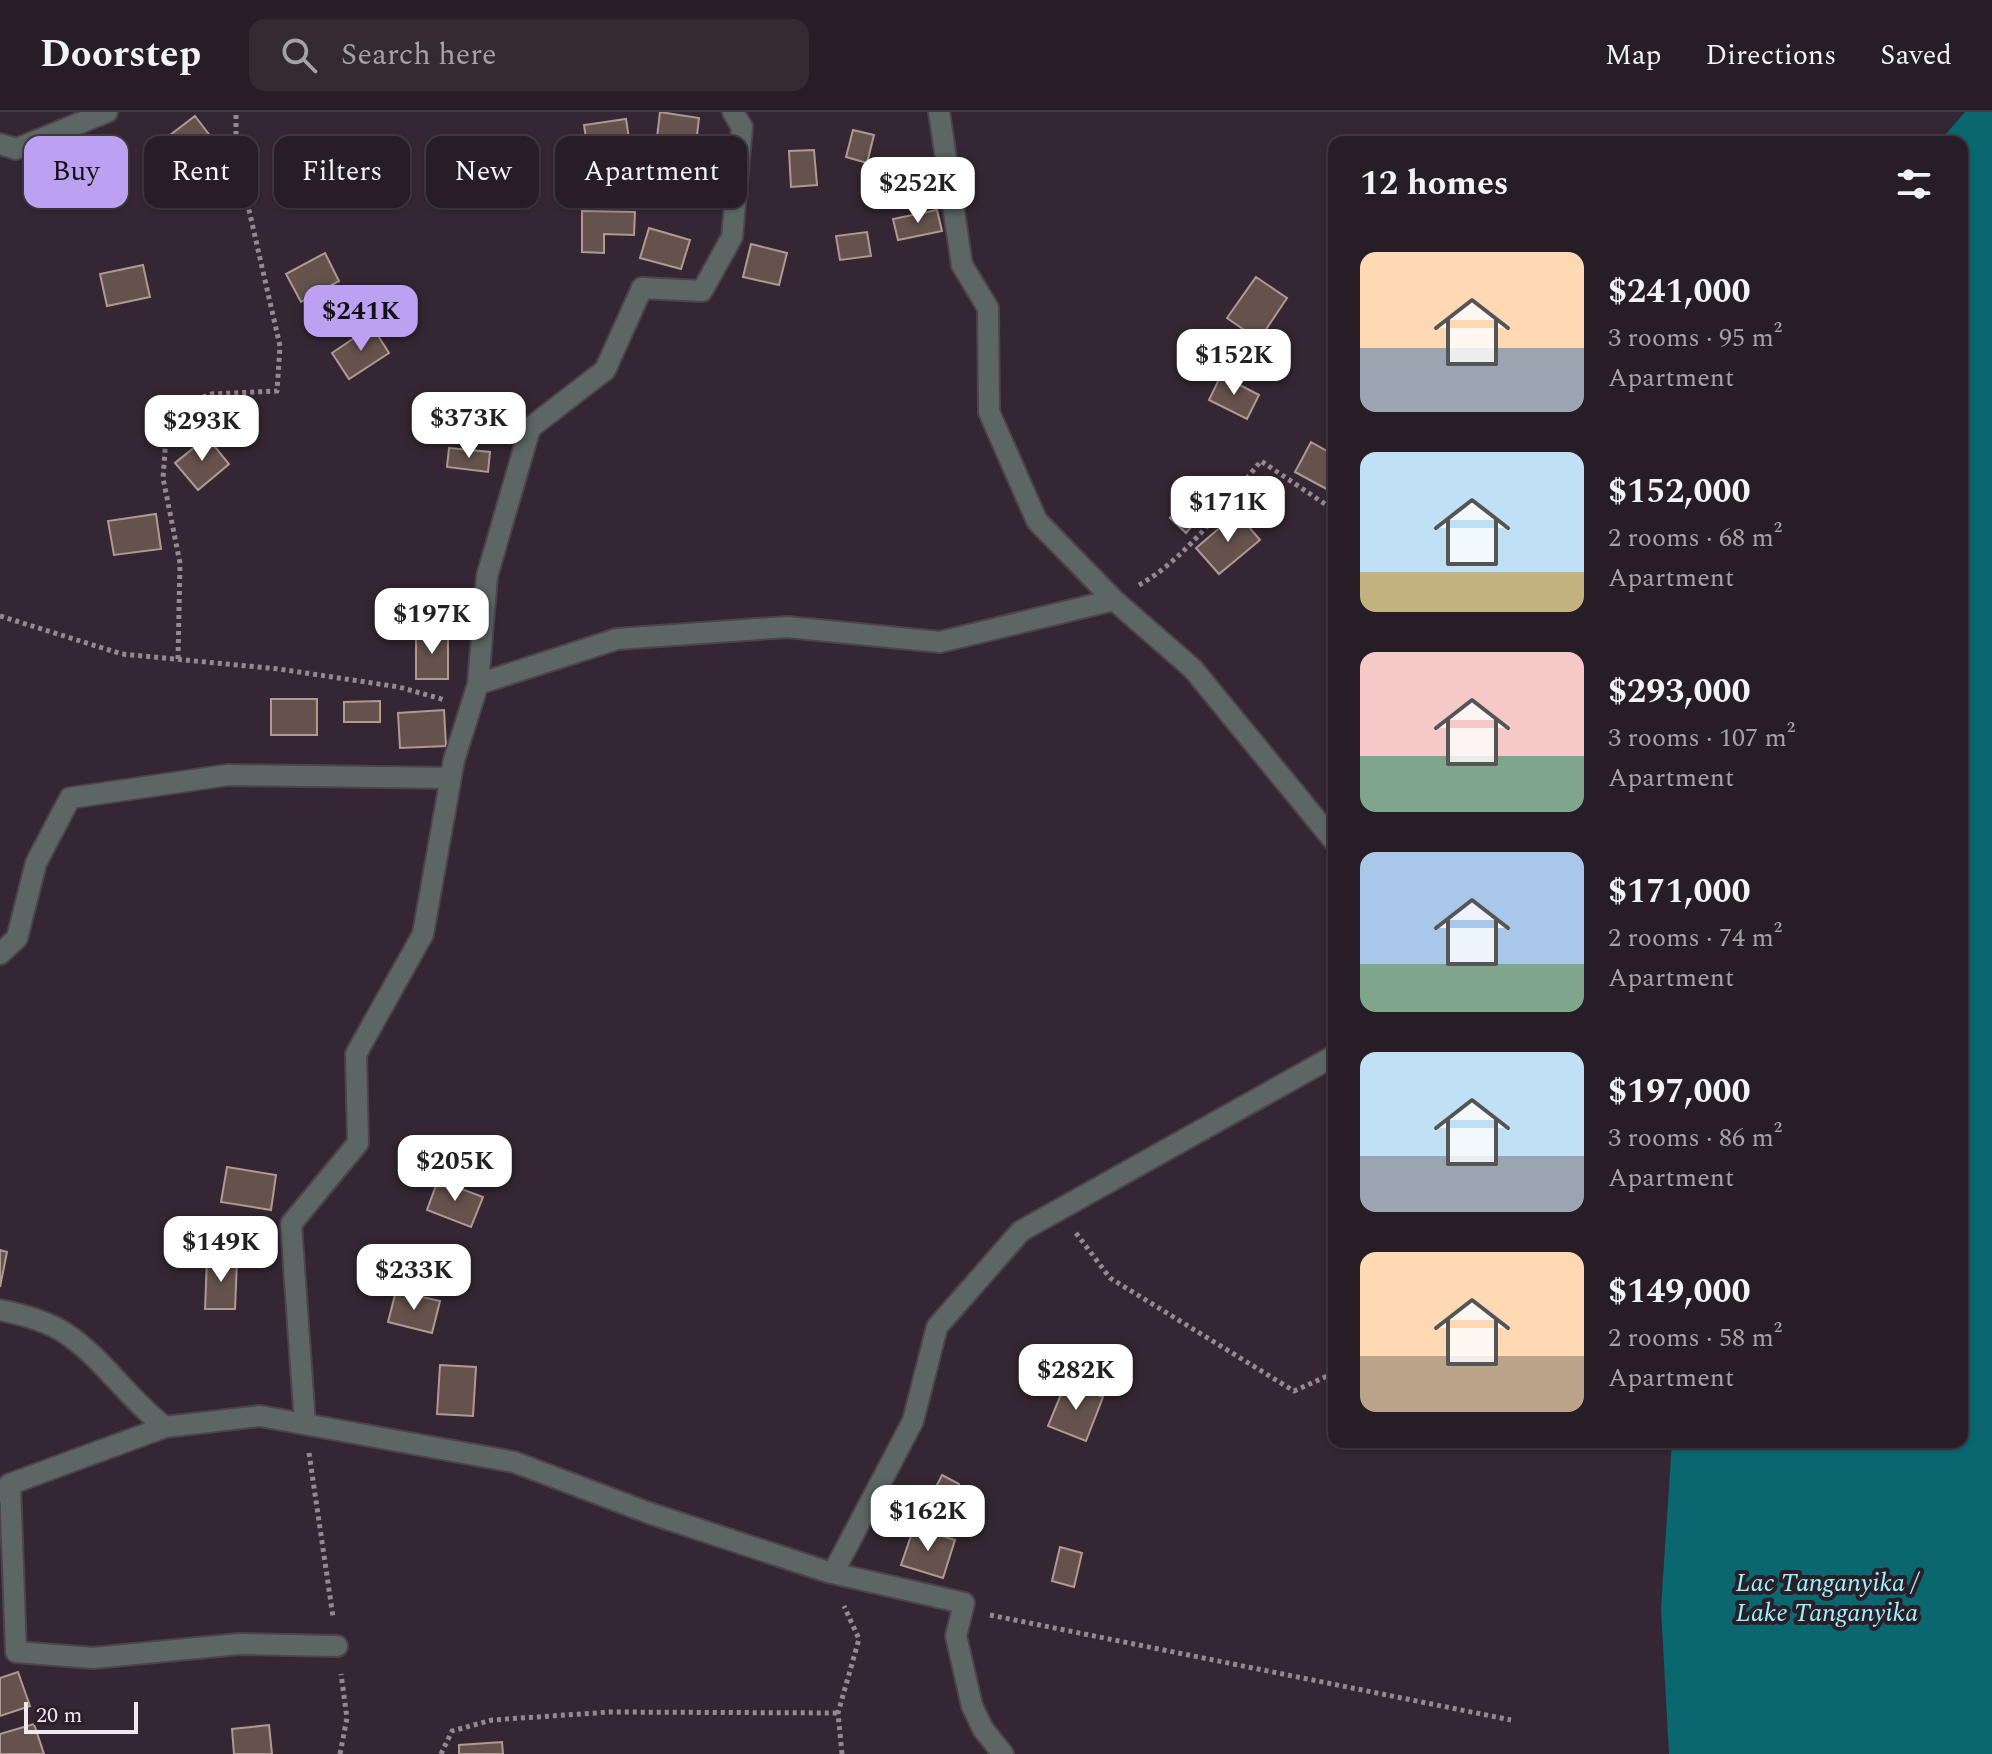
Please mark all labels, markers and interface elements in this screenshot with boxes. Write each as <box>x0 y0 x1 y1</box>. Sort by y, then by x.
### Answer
search box <box>249 19 809 91</box>
text: Doorstep <box>40 26 201 84</box>
text: Search here <box>341 32 497 78</box>
icon: search <box>277 33 321 77</box>
text: Map <box>1605 34 1662 77</box>
text: Directions <box>1706 34 1836 77</box>
text: Saved <box>1880 34 1952 77</box>
chip: Buy <box>24 136 128 208</box>
chip: Rent <box>144 136 258 208</box>
chip: Filters <box>274 136 410 208</box>
chip: New <box>426 136 539 208</box>
chip: Apartment <box>555 136 747 208</box>
pin: $252K <box>862 157 974 225</box>
text: 12 homes <box>1360 158 1509 210</box>
icon: filters <box>1892 162 1936 206</box>
text: $252K <box>879 163 957 203</box>
text: $241,000 <box>1608 266 1751 318</box>
icon: home <box>1424 284 1520 380</box>
pin: $241K <box>305 285 417 353</box>
text: $241K <box>322 291 400 331</box>
text: 3 rooms · 95 m² <box>1608 318 1782 358</box>
pin: $152K <box>1178 329 1290 397</box>
text: $152K <box>1195 335 1273 375</box>
text: Apartment <box>1608 358 1734 398</box>
pin: $373K <box>413 392 525 460</box>
pin: $293K <box>146 395 258 463</box>
text: $373K <box>430 398 508 438</box>
text: $293K <box>163 401 241 441</box>
text: $152,000 <box>1608 466 1751 518</box>
pin: $171K <box>1172 476 1284 544</box>
text: $171K <box>1189 482 1267 522</box>
icon: home <box>1424 484 1520 580</box>
text: 2 rooms · 68 m² <box>1608 518 1782 558</box>
text: Apartment <box>1608 558 1734 598</box>
pin: $197K <box>376 588 488 656</box>
text: $197K <box>393 594 471 634</box>
text: $293,000 <box>1608 666 1751 718</box>
icon: home <box>1424 684 1520 780</box>
text: 3 rooms · 107 m² <box>1608 718 1795 758</box>
text: Apartment <box>1608 758 1734 798</box>
text: $171,000 <box>1608 866 1751 918</box>
icon: home <box>1424 884 1520 980</box>
text: 2 rooms · 74 m² <box>1608 918 1782 958</box>
text: Apartment <box>1608 958 1734 998</box>
text: $197,000 <box>1608 1066 1751 1118</box>
icon: home <box>1424 1084 1520 1180</box>
text: 3 rooms · 86 m² <box>1608 1118 1782 1158</box>
pin: $205K <box>399 1135 511 1203</box>
text: $205K <box>416 1141 494 1181</box>
text: Apartment <box>1608 1158 1734 1198</box>
pin: $149K <box>165 1216 277 1284</box>
text: $149K <box>182 1222 260 1262</box>
pin: $233K <box>358 1244 470 1312</box>
text: $233K <box>375 1250 453 1290</box>
text: $149,000 <box>1608 1266 1751 1318</box>
icon: home <box>1424 1284 1520 1380</box>
text: 2 rooms · 58 m² <box>1608 1318 1782 1358</box>
pin: $282K <box>1020 1344 1132 1412</box>
text: $282K <box>1037 1350 1115 1390</box>
text: Apartment <box>1608 1358 1734 1398</box>
pin: $162K <box>872 1485 984 1553</box>
text: $162K <box>889 1491 967 1531</box>
water label: Lac Tanganyika / Lake Tanganyika <box>1735 1563 1920 1633</box>
scale bar <box>24 1698 138 1734</box>
text: 20 m <box>36 1699 82 1732</box>

